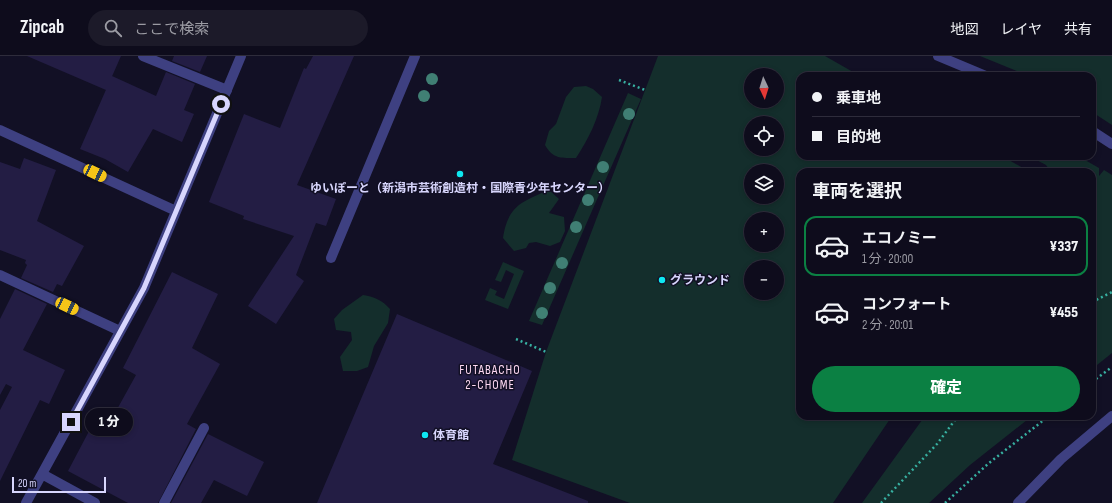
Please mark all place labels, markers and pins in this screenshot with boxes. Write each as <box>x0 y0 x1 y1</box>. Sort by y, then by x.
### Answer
marker: ゆいぽーと（新潟市芸術創造村・国際青少年センター） <box>455 169 465 179</box>
place label: ゆいぽーと（新潟市芸術創造村・国際青少年センター） <box>310 181 610 196</box>
place label: グラウンド <box>670 273 730 288</box>
marker: グラウンド <box>657 275 667 285</box>
place label: 体育館 <box>433 428 469 443</box>
marker: 体育館 <box>420 430 430 440</box>

